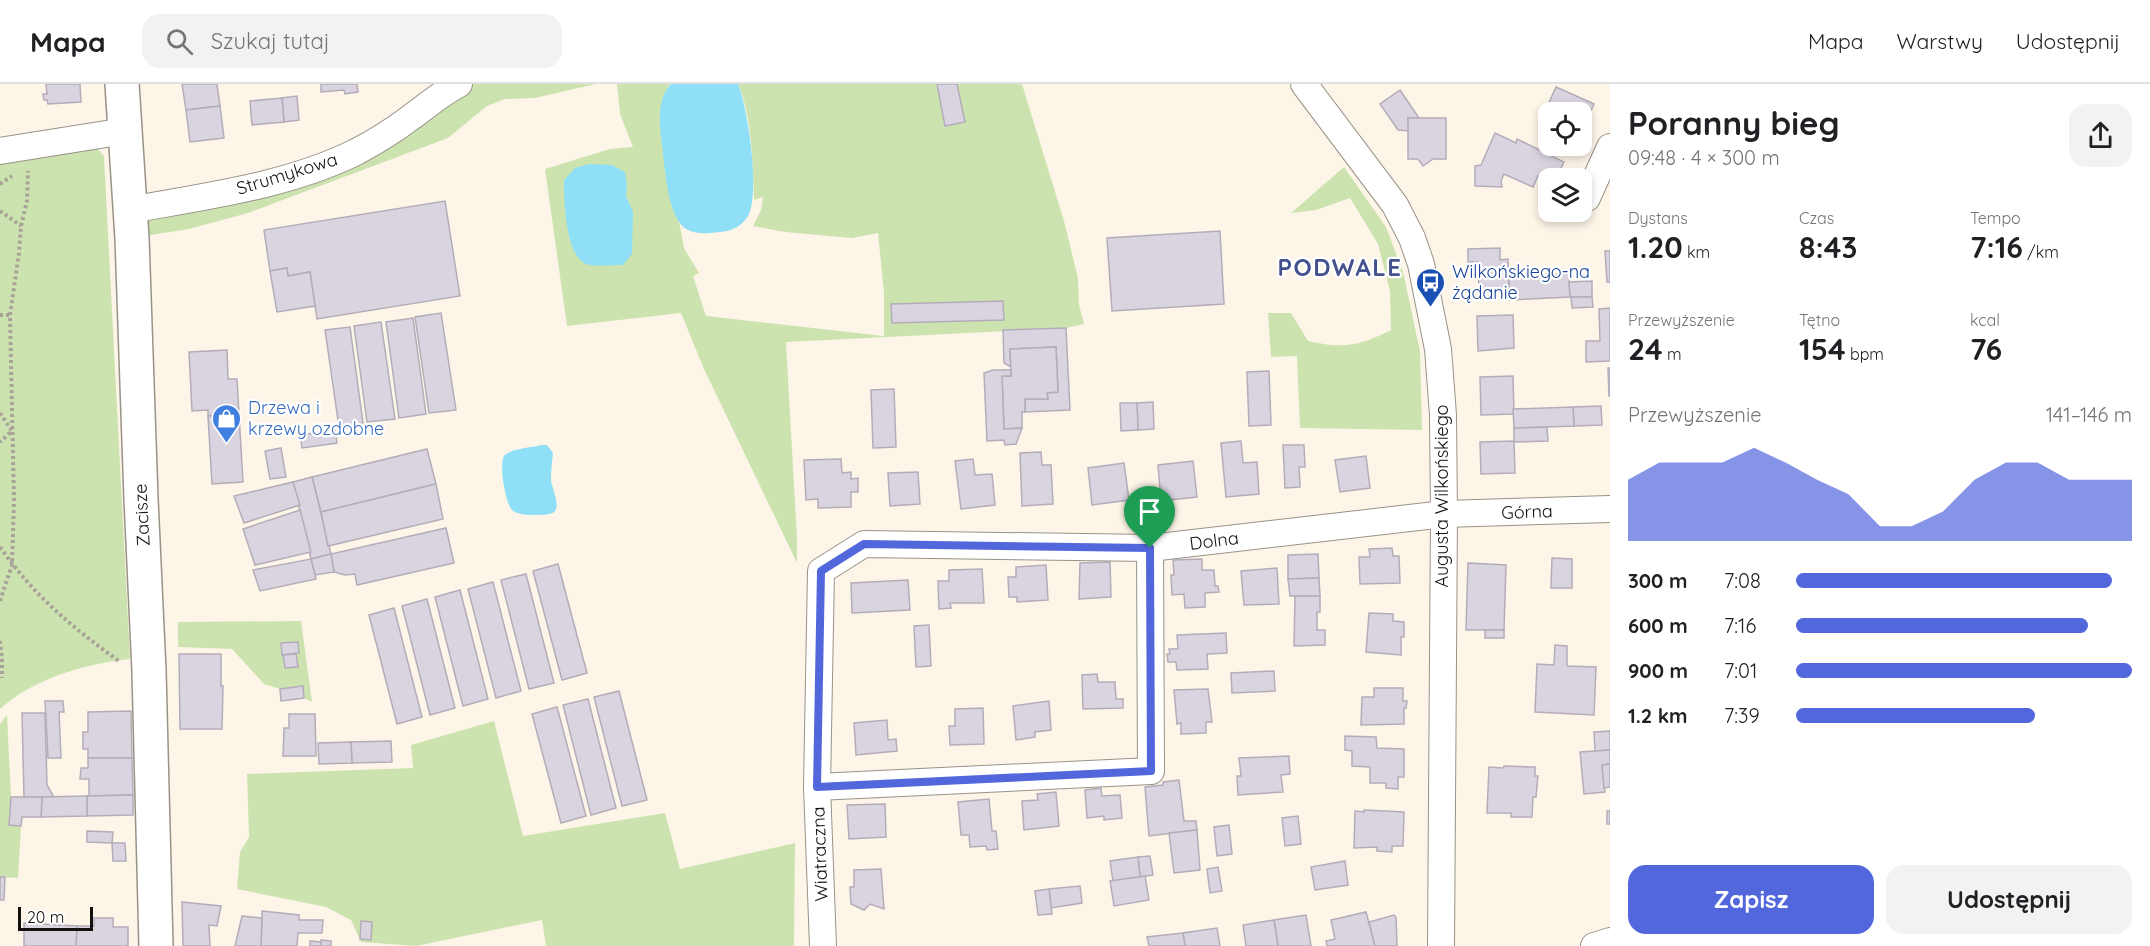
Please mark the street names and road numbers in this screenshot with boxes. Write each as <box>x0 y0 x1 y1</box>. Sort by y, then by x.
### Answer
street label: Strumykowa <box>233 147 340 200</box>
street label: Augusta Wilkońskiego <box>1430 405 1453 587</box>
street label: Zacisze <box>128 483 155 547</box>
street label: Górna <box>1501 499 1553 524</box>
street label: Dolna <box>1188 526 1240 555</box>
street label: Wiatraczna <box>806 806 833 902</box>

